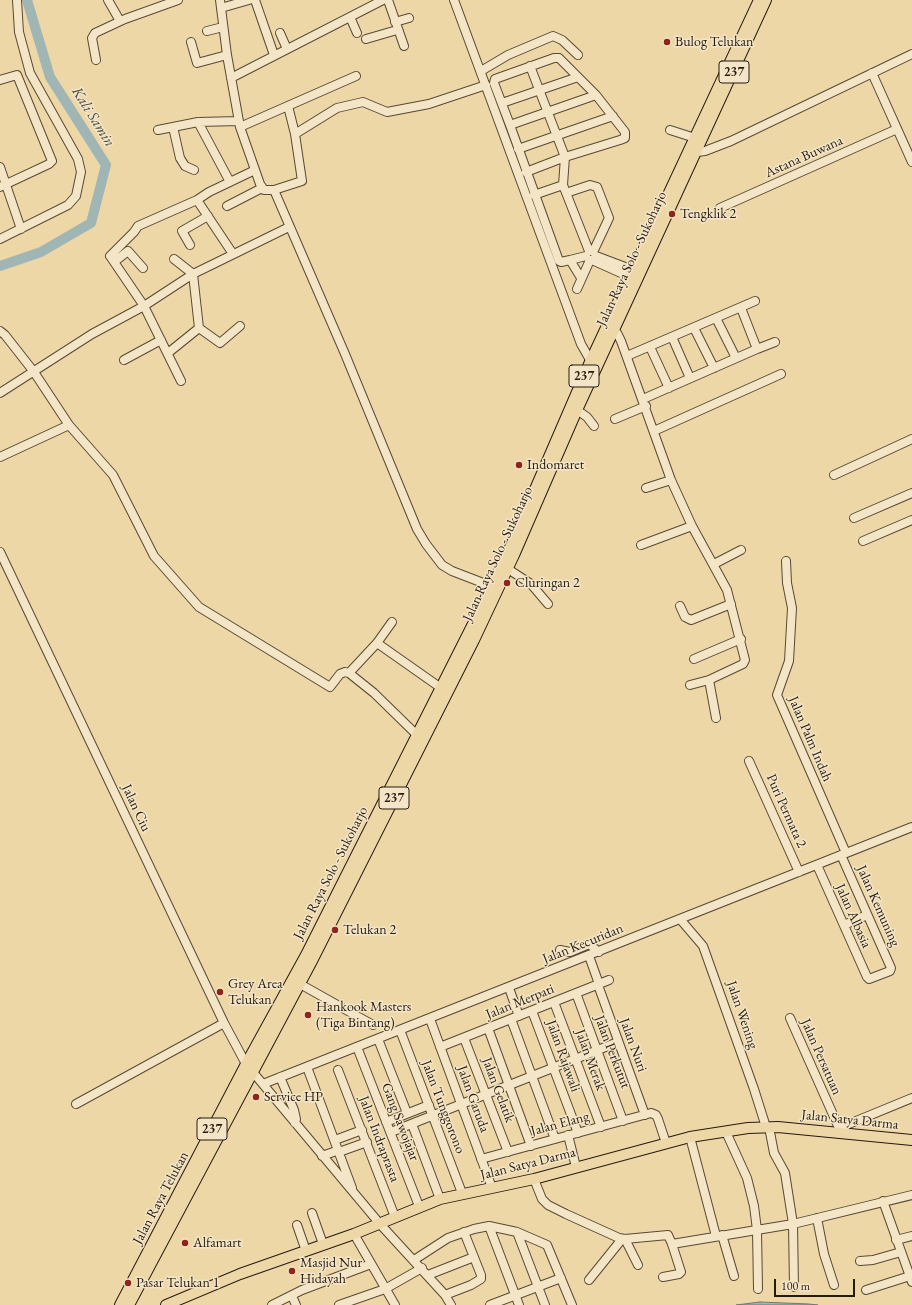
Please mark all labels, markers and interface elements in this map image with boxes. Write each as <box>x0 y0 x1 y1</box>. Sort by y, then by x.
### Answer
place label: Bulog Telukan <box>675 34 753 50</box>
marker: Bulog Telukan <box>662 37 672 47</box>
road number: 237 <box>719 61 749 83</box>
water label: Kali Samin <box>68 84 118 150</box>
street label: Astana Buwana <box>762 132 846 182</box>
street label: Jalan Raya Solo - Sukoharjo <box>593 189 671 329</box>
place label: Tengklik 2 <box>680 206 736 222</box>
marker: Tengklik 2 <box>667 209 677 219</box>
road number: 237 <box>569 365 599 387</box>
place label: Indomaret <box>527 457 584 473</box>
marker: Indomaret <box>514 460 524 470</box>
street label: Jalan Raya Solo - Sukoharjo <box>459 484 537 624</box>
place label: Cluringan 2 <box>515 575 580 591</box>
marker: Cluringan 2 <box>502 578 512 588</box>
street label: Jalan Palm Indah <box>784 694 836 784</box>
street label: Puri Permata 2 <box>762 771 810 851</box>
street label: Jalan Ciu <box>118 782 154 834</box>
road number: 237 <box>379 787 409 809</box>
street label: Jalan Raya Solo - Sukoharjo <box>290 804 372 942</box>
street label: Jalan Kemuning <box>853 863 903 949</box>
street label: Jalan Albasia <box>831 881 875 951</box>
street label: Jalan Kecuridan <box>540 920 626 968</box>
place label: Telukan 2 <box>343 922 396 938</box>
marker: Telukan 2 <box>330 925 340 935</box>
place label: Grey Area Telukan <box>228 976 283 1008</box>
street label: Jalan Wening <box>723 979 761 1051</box>
street label: Jalan Merpati <box>483 981 557 1023</box>
marker: Grey Area Telukan <box>215 987 225 997</box>
place label: Hankook Masters (Tiga Bintang) <box>316 999 411 1032</box>
marker: Hankook Masters (Tiga Bintang) <box>303 1010 313 1020</box>
street label: Jalan Perkutut <box>590 1013 634 1091</box>
street label: Jalan Nuri <box>616 1016 650 1074</box>
street label: Jalan Persatuan <box>797 1016 845 1098</box>
street label: Jalan Rajawali <box>542 1018 584 1094</box>
street label: Jalan Merak <box>571 1027 609 1093</box>
street label: Jalan Gelatik <box>478 1055 518 1125</box>
street label: Jalan Tunggorono <box>417 1058 469 1156</box>
street label: Jalan Garuda <box>453 1063 493 1135</box>
street label: Gang Sawojajar <box>377 1081 423 1163</box>
place label: Service HP <box>264 1089 323 1105</box>
marker: Service HP <box>251 1092 261 1102</box>
street label: Jalan Indraprasta <box>355 1094 403 1184</box>
street label: Jalan Satya Darma <box>801 1107 899 1133</box>
street label: Jalan Elang <box>529 1108 591 1140</box>
road number: 237 <box>197 1118 227 1140</box>
street label: Jalan Satya Darma <box>479 1144 577 1184</box>
street label: Jalan Raya Telukan <box>129 1149 193 1247</box>
place label: Alfamart <box>193 1235 241 1251</box>
marker: Alfamart <box>180 1238 190 1248</box>
place label: Masjid Nur Hidayah <box>300 1255 362 1288</box>
marker: Masjid Nur Hidayah <box>287 1266 297 1276</box>
scale bar <box>776 1271 857 1297</box>
place label: Pasar Telukan 1 <box>136 1275 219 1291</box>
marker: Pasar Telukan 1 <box>123 1278 133 1288</box>
text: 100 m <box>781 1278 810 1294</box>

